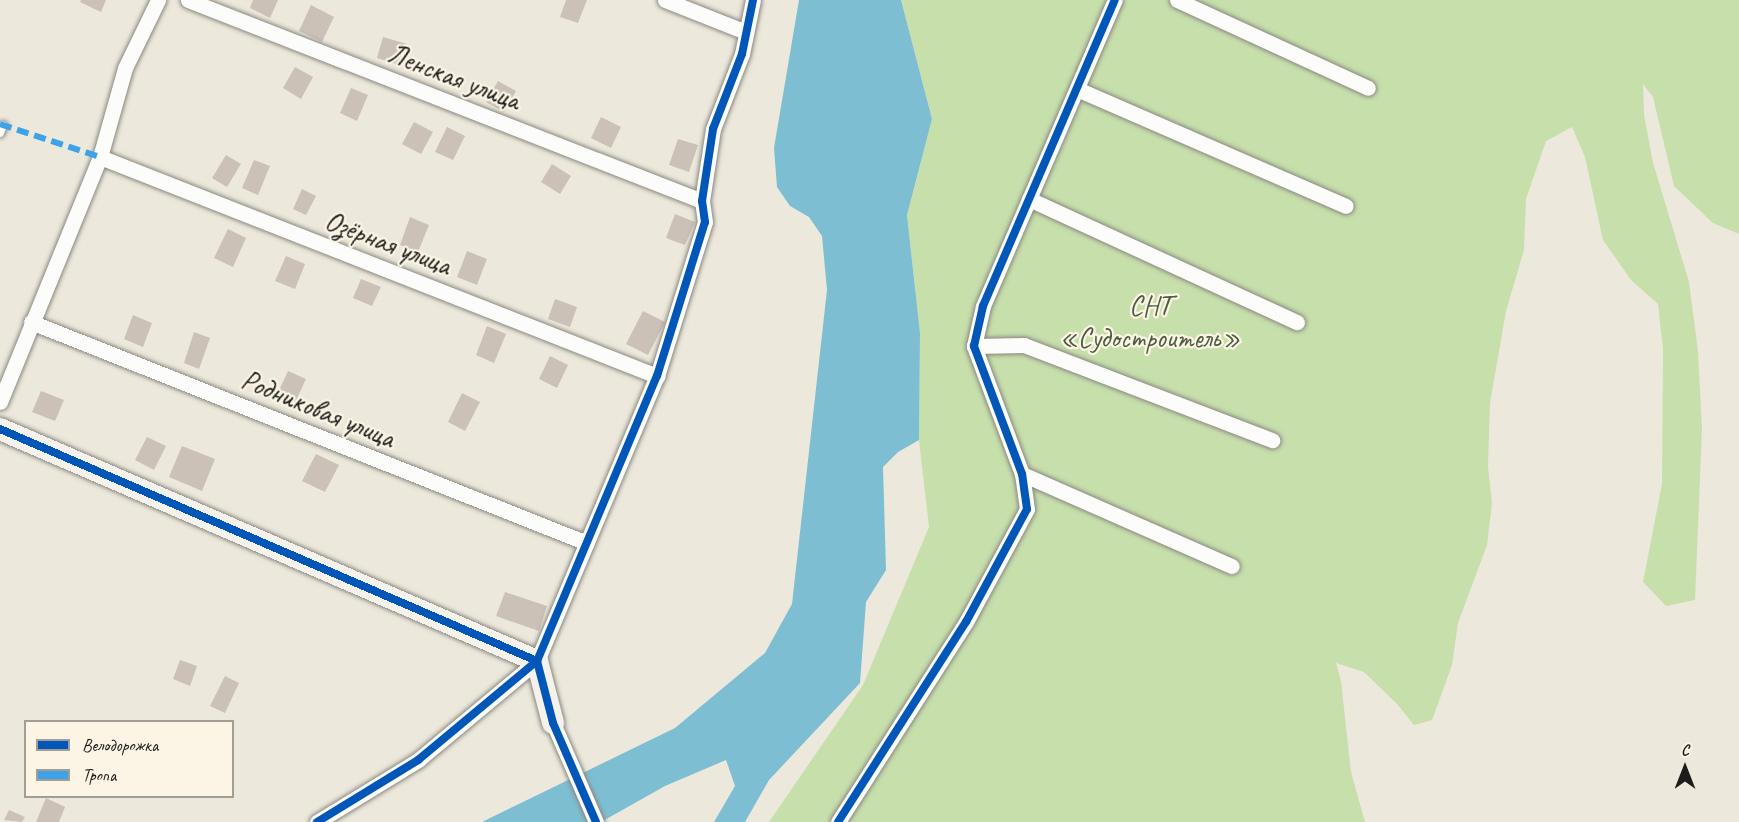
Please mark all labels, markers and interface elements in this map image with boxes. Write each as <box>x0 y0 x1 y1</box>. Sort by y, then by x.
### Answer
street label: Ленская улица <box>383 37 525 117</box>
street label: Озёрная улица <box>319 203 457 283</box>
park label: СНТ «Судостроитель» <box>1060 289 1240 355</box>
street label: Родниковая улица <box>235 362 401 456</box>
legend <box>24 720 234 798</box>
text: Велодорожка <box>82 734 158 756</box>
north arrow <box>1655 738 1715 798</box>
text: С <box>1681 740 1689 760</box>
text: Тропа <box>82 764 116 786</box>

